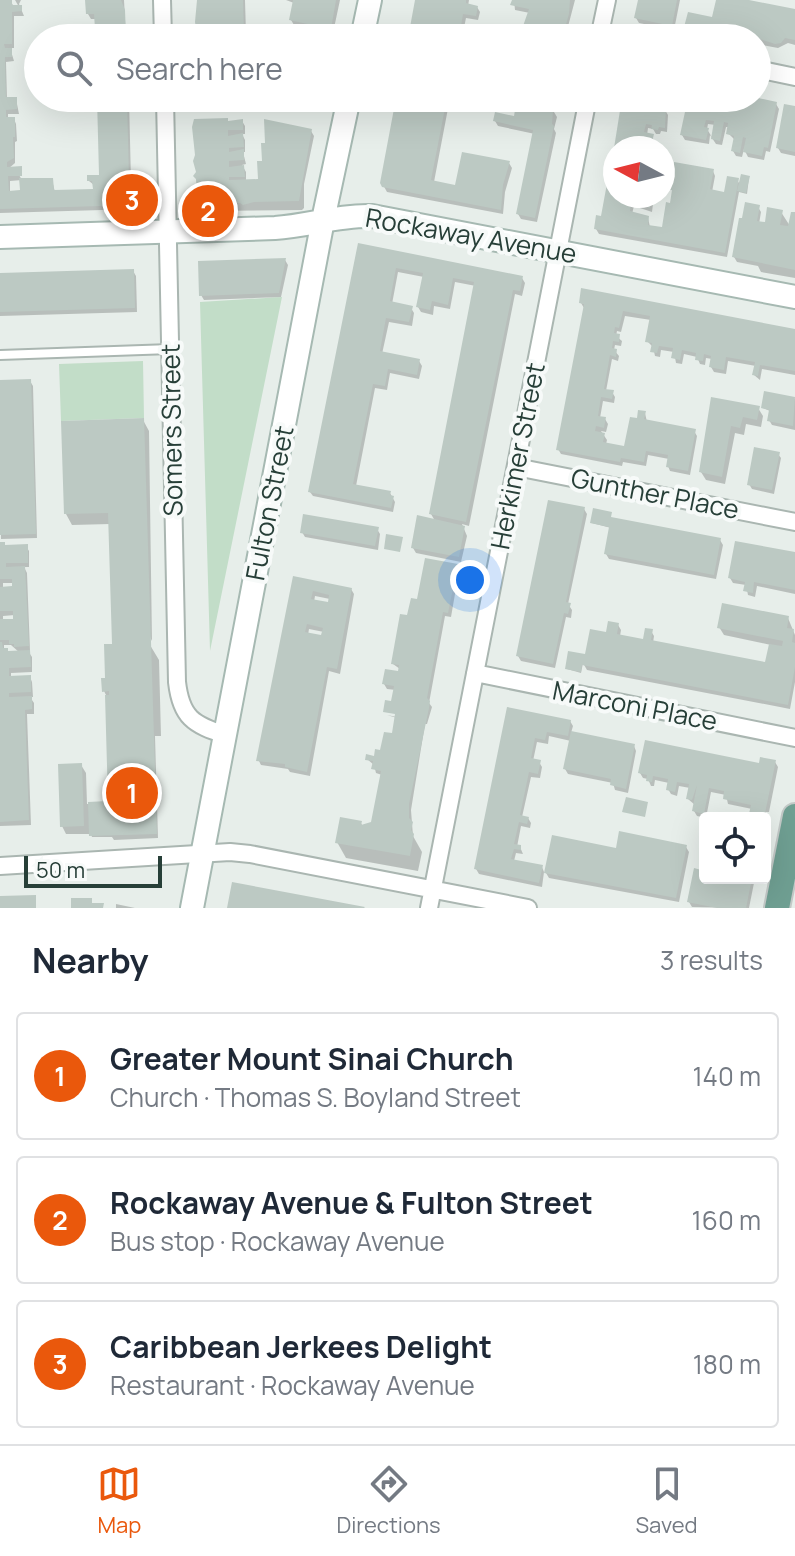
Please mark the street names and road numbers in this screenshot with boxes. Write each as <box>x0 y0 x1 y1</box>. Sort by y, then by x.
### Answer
street label: Rockaway Avenue <box>363 199 580 271</box>
street label: Somers Street <box>151 343 191 517</box>
street label: Herkimer Street <box>481 359 553 552</box>
street label: Fulton Street <box>236 422 302 583</box>
street label: Gunther Place <box>568 459 742 527</box>
street label: Marconi Place <box>550 671 721 739</box>

